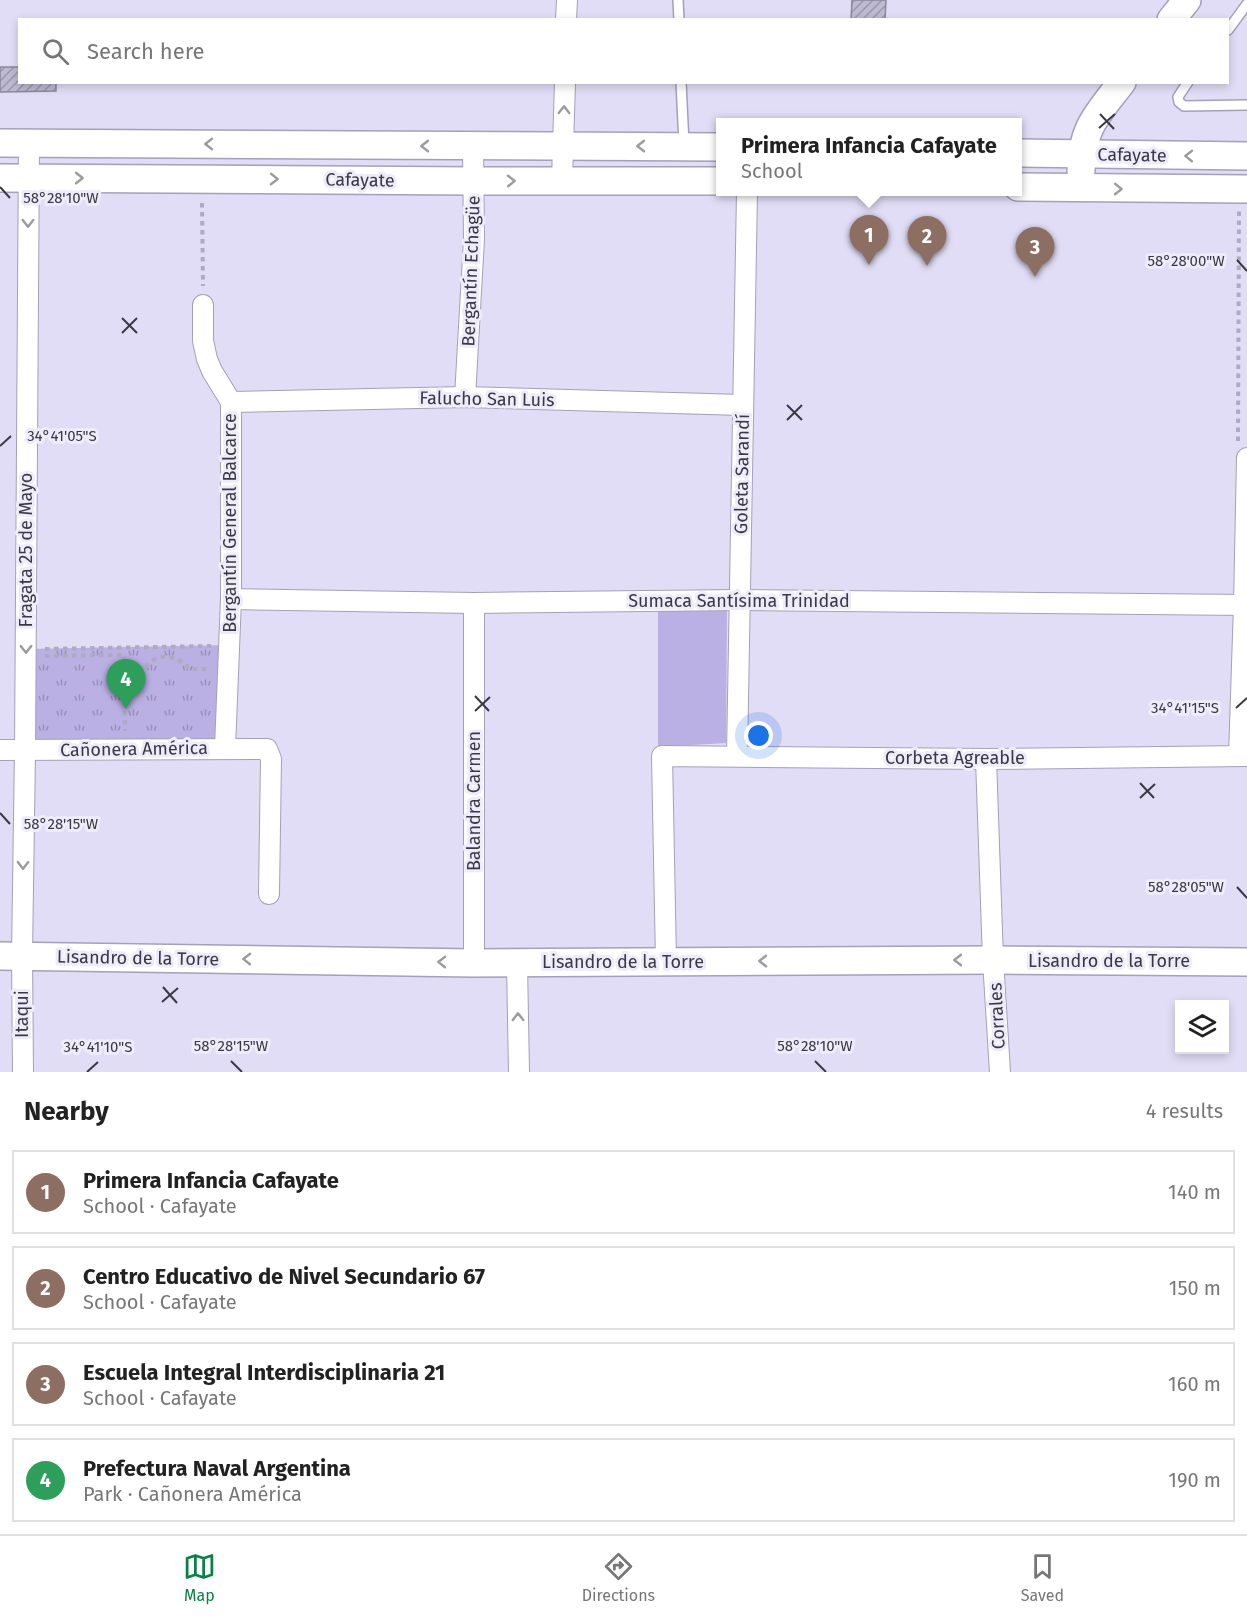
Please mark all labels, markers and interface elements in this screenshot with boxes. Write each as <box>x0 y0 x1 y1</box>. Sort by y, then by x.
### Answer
search box <box>18 18 1229 84</box>
icon: search <box>39 35 72 68</box>
text: Search here <box>87 38 205 65</box>
one-way arrow <box>558 106 571 115</box>
popup <box>716 118 1022 196</box>
text: Primera Infancia Cafayate <box>741 132 997 159</box>
one-way arrow <box>205 138 214 150</box>
one-way arrow <box>421 140 430 152</box>
one-way arrow <box>637 140 646 152</box>
street label: Cafayate <box>1097 143 1167 167</box>
one-way arrow <box>1184 150 1193 162</box>
text: School <box>741 159 803 183</box>
street label: Cafayate <box>325 168 395 192</box>
one-way arrow <box>75 172 84 184</box>
one-way arrow <box>270 173 279 185</box>
one-way arrow <box>507 175 516 187</box>
one-way arrow <box>1113 182 1122 195</box>
text: 58°28'10"W <box>23 189 99 207</box>
street label: Bergantín Echagüe <box>457 195 485 347</box>
pin: 1 <box>850 216 888 265</box>
pin: 2 <box>908 216 946 266</box>
one-way arrow <box>22 218 34 227</box>
pin: 3 <box>1016 228 1054 277</box>
text: 58°28'00"W <box>1147 252 1225 270</box>
street label: Falucho San Luis <box>419 387 555 411</box>
street label: Bergantín General Balcarce <box>219 413 241 633</box>
street label: Goleta Sarandí <box>730 414 754 534</box>
text: 34°41'05"S <box>27 427 97 445</box>
street label: Fragata 25 de Mayo <box>15 473 37 627</box>
street label: Sumaca Santísima Trinidad <box>628 590 850 612</box>
one-way arrow <box>20 644 32 653</box>
pin: 4 <box>106 660 146 709</box>
text: 34°41'15"S <box>1151 699 1219 717</box>
your location <box>744 721 773 750</box>
street label: Balandra Carmen <box>463 731 485 871</box>
street label: Cañonera América <box>60 737 208 761</box>
street label: Corbeta Agreable <box>885 747 1025 769</box>
text: 58°28'15"W <box>24 815 99 833</box>
one-way arrow <box>17 860 29 869</box>
text: 58°28'05"W <box>1148 878 1225 896</box>
street label: Lisandro de la Torre <box>57 946 219 970</box>
street label: Lisandro de la Torre <box>1028 950 1190 972</box>
street label: Lisandro de la Torre <box>542 951 704 973</box>
one-way arrow <box>242 953 251 965</box>
one-way arrow <box>953 954 962 966</box>
one-way arrow <box>758 955 767 967</box>
one-way arrow <box>437 956 446 968</box>
street label: Corrales <box>984 982 1010 1050</box>
street label: Itaqui <box>11 990 33 1038</box>
map controls <box>1175 1000 1229 1054</box>
button: layers <box>1175 1000 1229 1054</box>
one-way arrow <box>512 1013 524 1022</box>
text: 58°28'15"W <box>194 1037 269 1055</box>
text: 58°28'10"W <box>777 1037 853 1055</box>
text: 34°41'10"S <box>63 1038 133 1056</box>
text: Nearby <box>24 1096 109 1127</box>
text: 4 results <box>1146 1099 1223 1123</box>
text: Primera Infancia Cafayate <box>83 1167 339 1194</box>
text: 1 <box>41 1180 50 1204</box>
text: 140 m <box>1168 1180 1221 1204</box>
text: School · Cafayate <box>83 1194 237 1218</box>
text: Centro Educativo de Nivel Secundario 67 <box>83 1263 485 1290</box>
text: 2 <box>40 1276 51 1300</box>
text: 150 m <box>1169 1276 1221 1300</box>
text: School · Cafayate <box>83 1290 237 1314</box>
text: Escuela Integral Interdisciplinaria 21 <box>83 1359 445 1386</box>
text: 3 <box>40 1372 51 1396</box>
text: 160 m <box>1168 1372 1221 1396</box>
text: School · Cafayate <box>83 1386 237 1410</box>
text: Prefectura Naval Argentina <box>83 1455 351 1482</box>
text: 4 <box>40 1468 51 1492</box>
text: 190 m <box>1168 1468 1221 1492</box>
text: Park · Cañonera América <box>83 1482 302 1506</box>
tab: Map <box>183 1550 216 1605</box>
tab: Directions <box>582 1550 655 1605</box>
tab: Saved <box>1021 1550 1064 1605</box>

